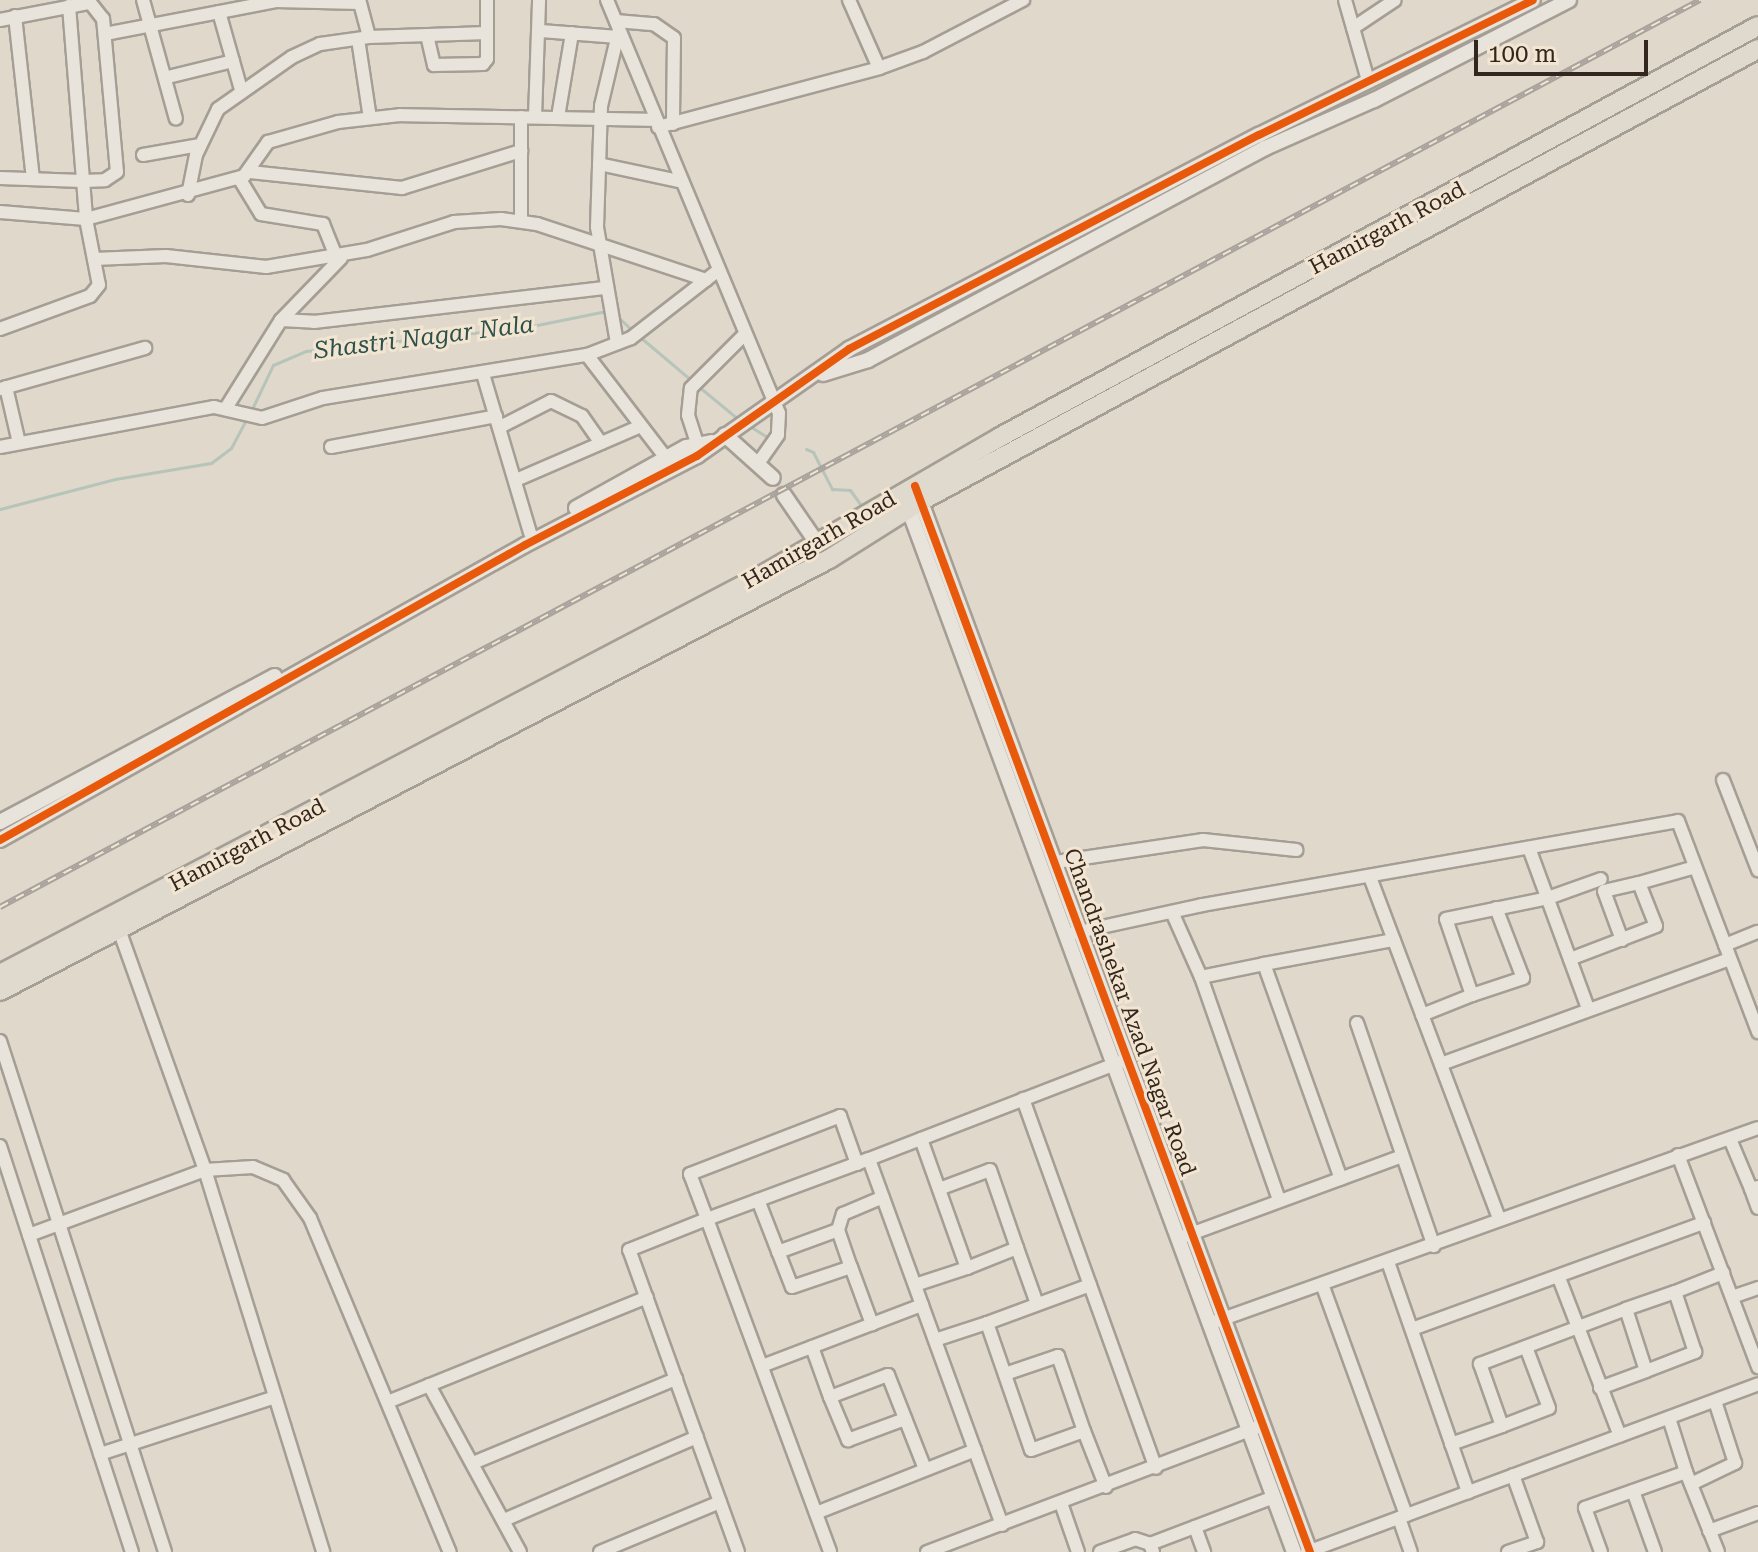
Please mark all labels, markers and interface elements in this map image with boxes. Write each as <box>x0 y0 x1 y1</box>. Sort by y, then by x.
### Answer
scale bar <box>1478 24 1652 74</box>
text: 100 m <box>1488 40 1556 68</box>
street label: Hamirgarh Road <box>1305 176 1469 280</box>
water label: Shastri Nagar Nala <box>312 310 536 366</box>
street label: Hamirgarh Road <box>738 485 900 595</box>
street label: Hamirgarh Road <box>165 793 329 897</box>
street label: Chandrashekar Azad Nagar Road <box>1058 845 1202 1179</box>

